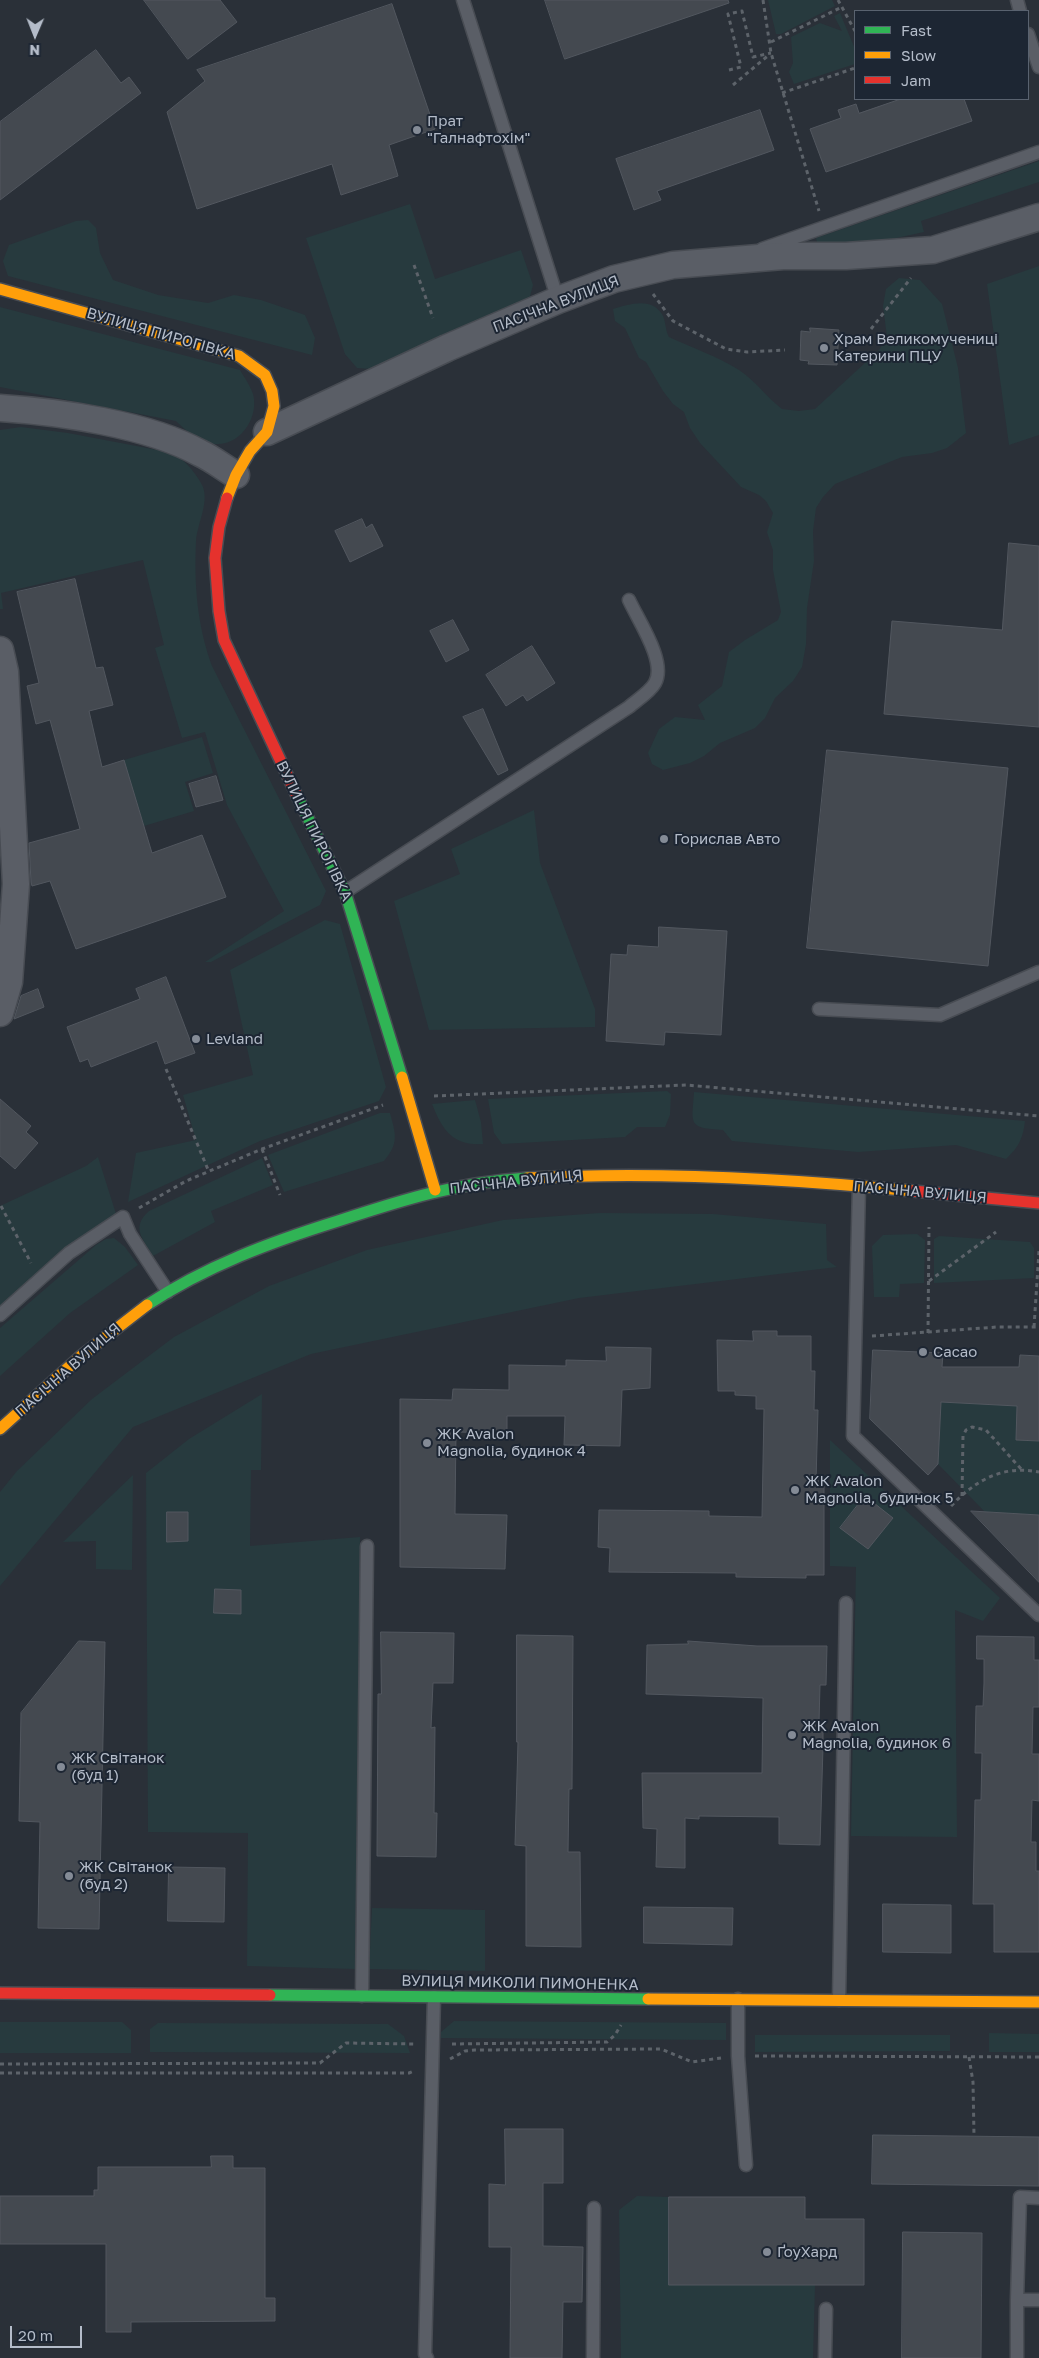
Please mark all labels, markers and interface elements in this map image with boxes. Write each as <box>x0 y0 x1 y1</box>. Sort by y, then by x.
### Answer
north arrow <box>10 10 60 60</box>
legend <box>854 10 1029 100</box>
text: Fast <box>901 21 932 39</box>
text: N <box>29 42 40 59</box>
text: Slow <box>901 46 936 64</box>
text: Jam <box>901 71 931 89</box>
place label: Прат "Галнафтохім" <box>427 112 530 147</box>
marker: Прат "Галнафтохім" <box>411 124 423 136</box>
street label: ПАСІЧНА ВУЛИЦЯ <box>490 272 622 336</box>
street label: ВУЛИЦЯ ПИРОГІВКА <box>85 304 237 364</box>
place label: Храм Великомучениці Катерини ПЦУ <box>834 330 998 365</box>
marker: Храм Великомучениці Катерини ПЦУ <box>818 342 830 354</box>
street label: ВУЛИЦЯ ПИРОГІВКА <box>272 758 356 904</box>
place label: Горислав Авто <box>674 830 780 848</box>
marker: Горислав Авто <box>658 833 670 845</box>
place label: Levland <box>206 1030 263 1048</box>
marker: Levland <box>190 1033 202 1045</box>
street label: ПАСІЧНА ВУЛИЦЯ <box>449 1166 583 1198</box>
street label: ПАСІЧНА ВУЛИЦЯ <box>853 1177 987 1207</box>
street label: ПАСІЧНА ВУЛИЦЯ <box>12 1319 124 1421</box>
place label: Cacao <box>933 1343 977 1361</box>
marker: Cacao <box>917 1346 929 1358</box>
place label: ЖК Avalon Magnolia, будинок 4 <box>437 1425 586 1460</box>
marker: ЖК Avalon Magnolia, будинок 4 <box>421 1437 433 1449</box>
place label: ЖК Avalon Magnolia, будинок 5 <box>805 1472 953 1507</box>
marker: ЖК Avalon Magnolia, будинок 5 <box>789 1484 801 1496</box>
place label: ЖК Avalon Magnolia, будинок 6 <box>802 1717 951 1752</box>
marker: ЖК Avalon Magnolia, будинок 6 <box>786 1729 798 1741</box>
place label: ЖК Світанок (буд 1) <box>71 1749 165 1784</box>
marker: ЖК Світанок (буд 1) <box>55 1761 67 1773</box>
place label: ЖК Світанок (буд 2) <box>79 1858 173 1893</box>
marker: ЖК Світанок (буд 2) <box>63 1870 75 1882</box>
street label: ВУЛИЦЯ МИКОЛИ ПИМОНЕНКА <box>401 1972 639 1994</box>
place label: ҐоуХард <box>777 2243 837 2261</box>
marker: ҐоуХард <box>761 2246 773 2258</box>
scale bar <box>12 2316 85 2348</box>
text: 20 m <box>18 2326 53 2344</box>

